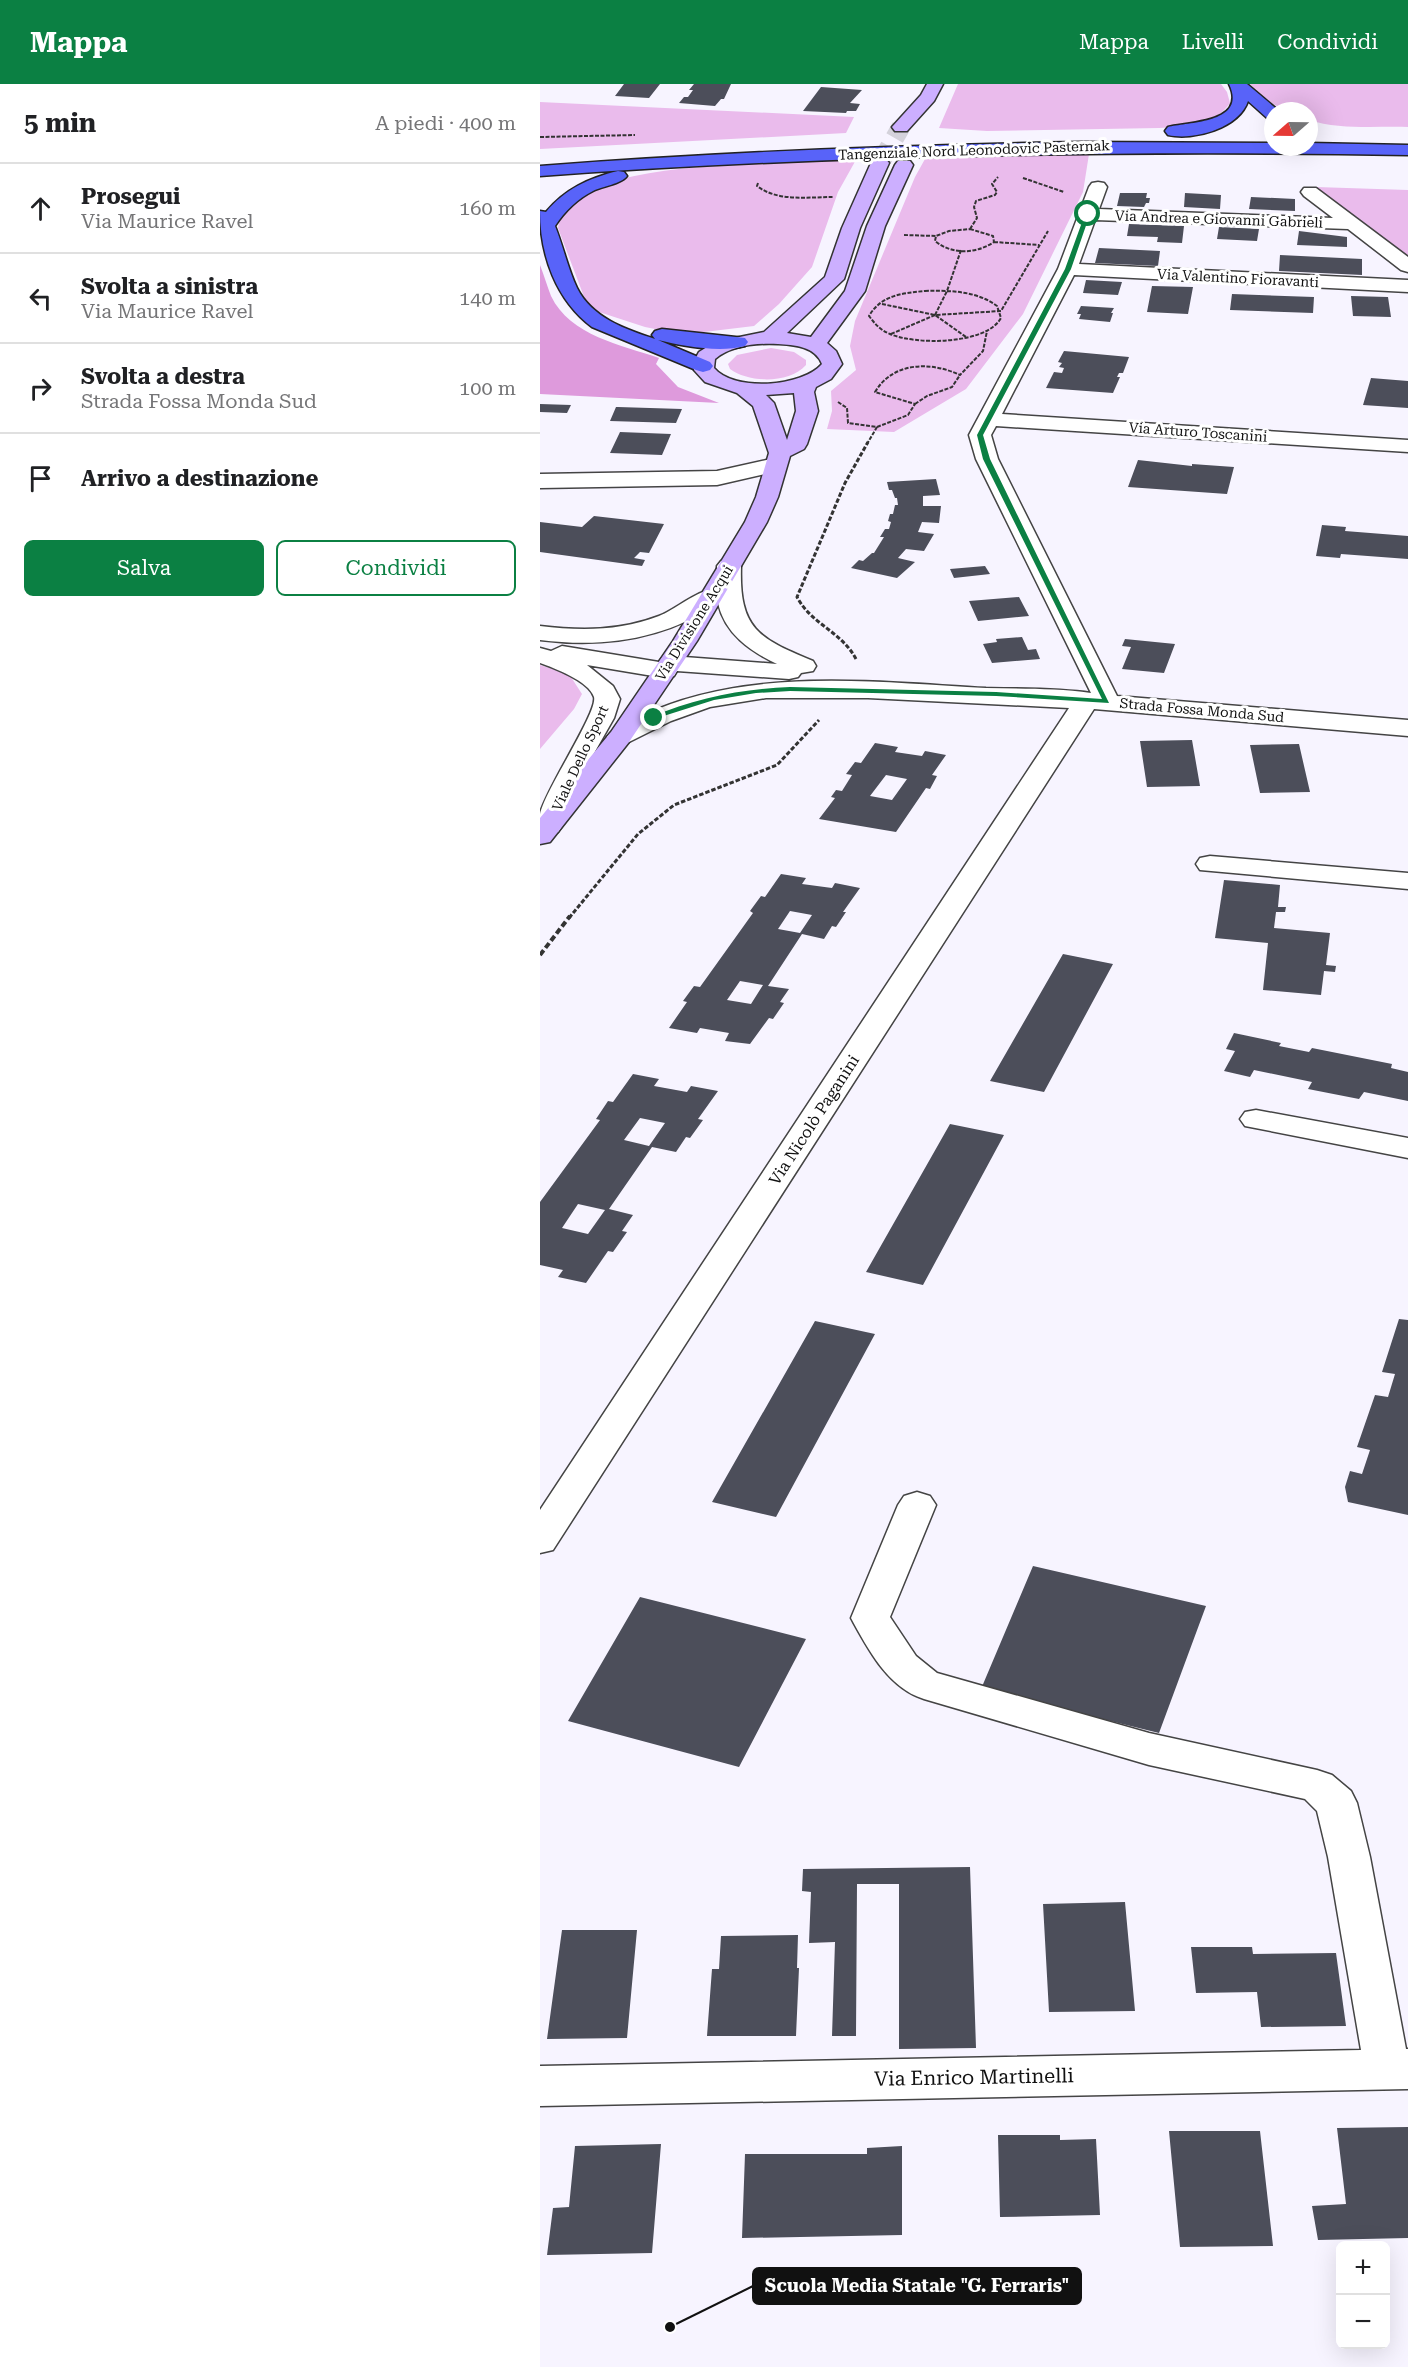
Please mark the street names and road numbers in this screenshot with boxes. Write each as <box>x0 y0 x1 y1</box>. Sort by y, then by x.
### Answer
street label: Tangenziale Nord Leonodovic Pasternak <box>838 137 1110 163</box>
street label: Via Andrea e Giovanni Gabrieli <box>1115 207 1324 231</box>
street label: Via Valentino Fioravanti <box>1157 266 1320 290</box>
street label: Via Arturo Toscanini <box>1128 419 1268 445</box>
street label: Via Divisione Acqui <box>652 562 736 684</box>
street label: Strada Fossa Monda Sud <box>1119 695 1285 725</box>
street label: Viale Dello Sport <box>549 703 611 813</box>
street label: Via Nicolò Paganini <box>765 1051 863 1189</box>
street label: Via Enrico Martinelli <box>874 2063 1074 2091</box>

